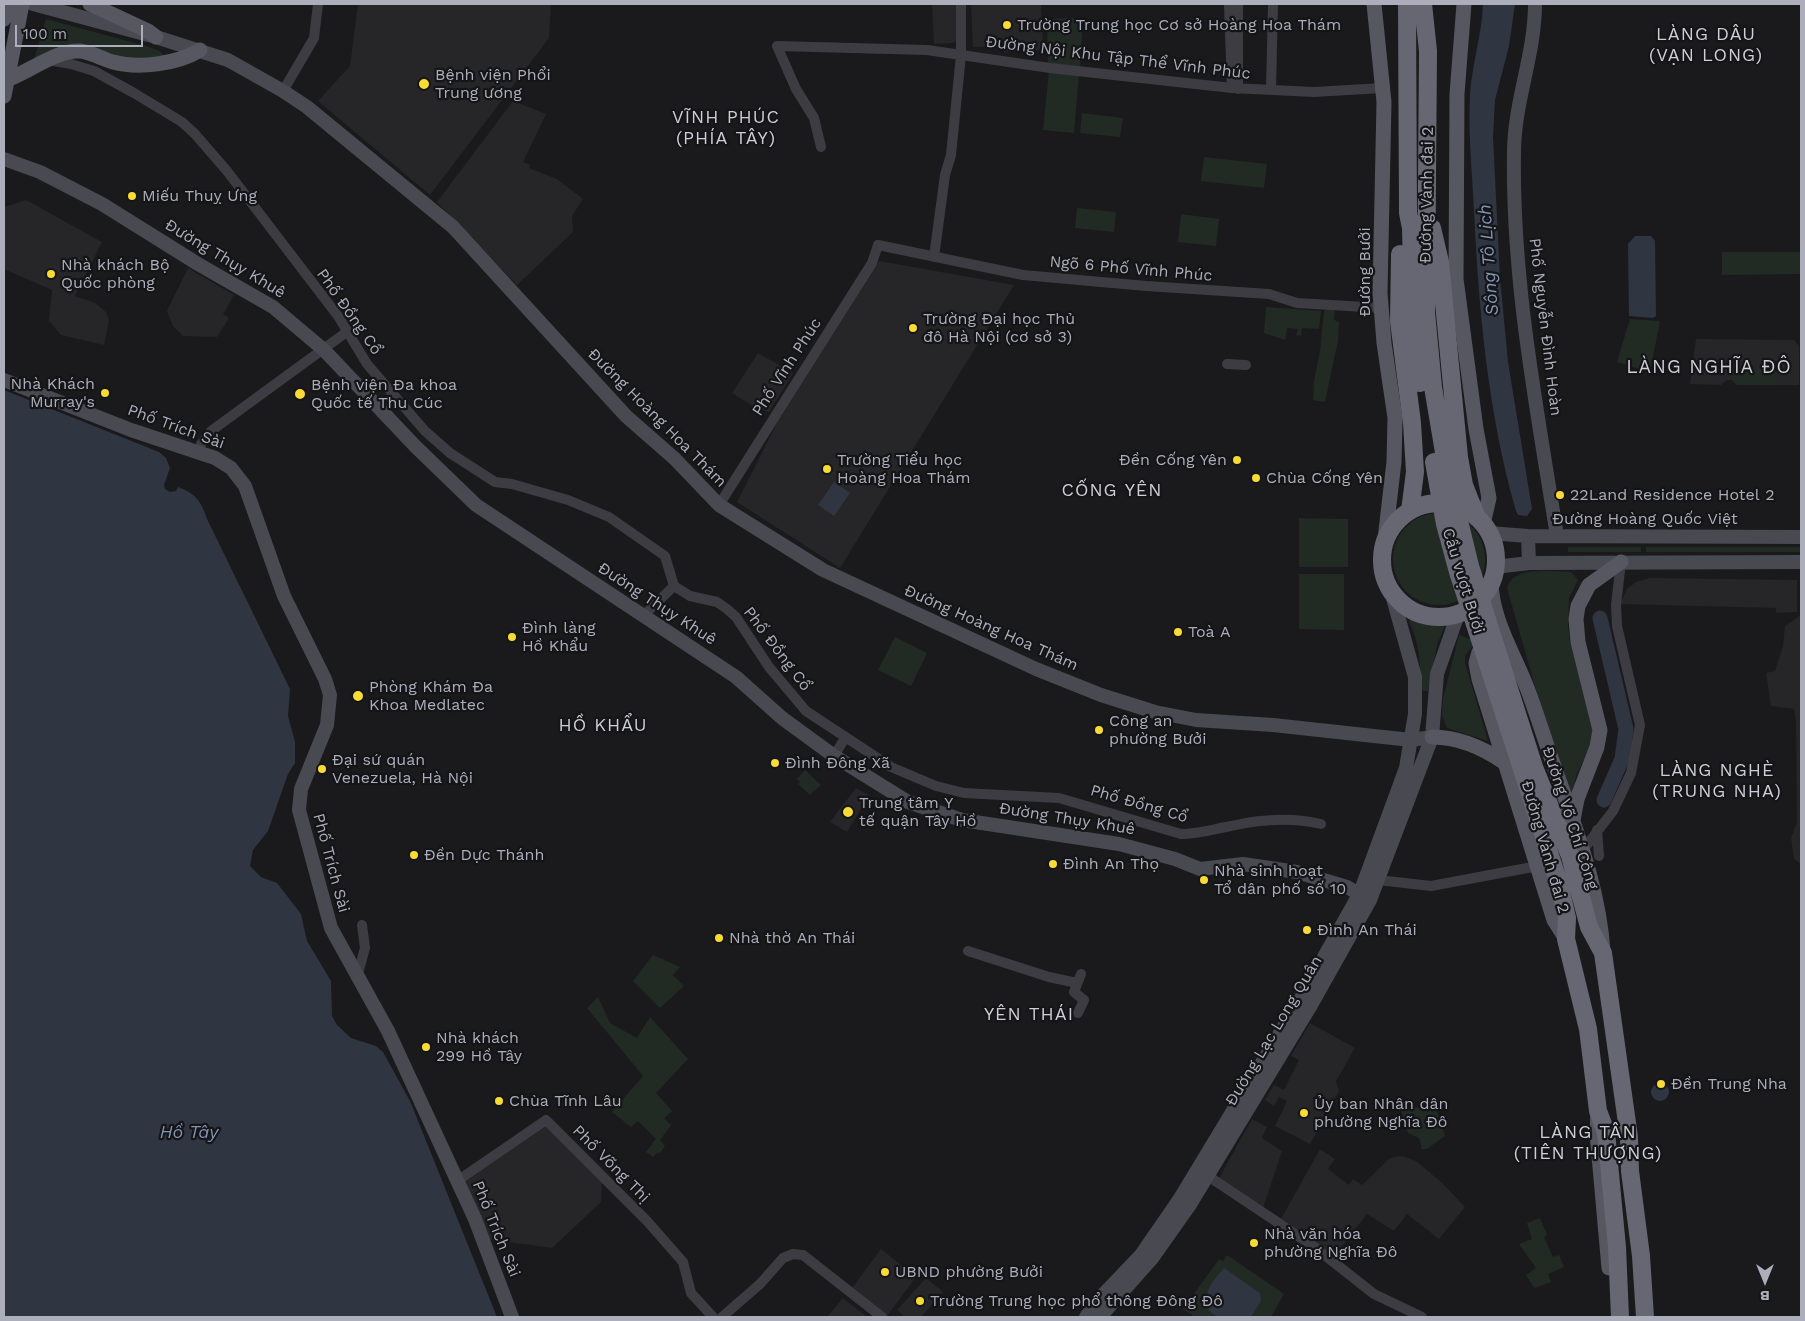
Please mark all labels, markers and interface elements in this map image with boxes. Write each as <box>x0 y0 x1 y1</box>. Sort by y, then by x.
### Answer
scale bar <box>18 15 145 47</box>
place label: Trường Trung học Cơ sở Hoàng Hoa Thám <box>1017 15 1341 35</box>
marker: Trường Trung học Cơ sở Hoàng Hoa Thám <box>1001 19 1013 31</box>
district label: LÀNG DÂU (VẠN LONG) <box>1648 24 1764 66</box>
text: 100 m <box>23 25 67 43</box>
street label: Đường Nội Khu Tập Thể Vĩnh Phúc <box>984 32 1252 84</box>
place label: Bệnh viện Phổi Trung ương <box>435 65 551 103</box>
marker: Bệnh viện Phổi Trung ương <box>417 77 431 91</box>
district label: VĨNH PHÚC (PHÍA TÂY) <box>671 107 781 150</box>
street label: Đường Vành đai 2 <box>1416 126 1438 264</box>
place label: Miếu Thuỵ Ưng <box>142 186 257 206</box>
marker: Miếu Thuỵ Ưng <box>126 190 138 202</box>
water label: Sông Tô Lịch <box>1474 204 1504 316</box>
street label: Đường Thụy Khuê <box>161 215 289 303</box>
street label: Đường Bưởi <box>1355 227 1375 317</box>
street label: Phố Nguyễn Đình Hoàn <box>1525 237 1565 417</box>
street label: Ngõ 6 Phố Vĩnh Phúc <box>1049 252 1213 286</box>
place label: Nhà khách Bộ Quốc phòng <box>61 255 169 293</box>
street label: Phố Đồng Cổ <box>312 265 386 359</box>
marker: Nhà khách Bộ Quốc phòng <box>45 268 57 280</box>
place label: Trường Đại học Thủ đô Hà Nội (cơ sở 3) <box>923 309 1075 347</box>
street label: Phố Vĩnh Phúc <box>748 314 826 420</box>
marker: Trường Đại học Thủ đô Hà Nội (cơ sở 3) <box>907 322 919 334</box>
street label: Đường Hoàng Hoa Thám <box>584 345 730 491</box>
district label: LÀNG NGHĨA ĐÔ <box>1625 356 1793 378</box>
place label: Nhà Khách Murray's <box>11 374 95 412</box>
place label: Bệnh viện Đa khoa Quốc tế Thu Cúc <box>311 375 457 413</box>
marker: Nhà Khách Murray's <box>99 387 111 399</box>
marker: Bệnh viện Đa khoa Quốc tế Thu Cúc <box>293 387 307 401</box>
street label: Phố Trích Sài <box>125 401 227 453</box>
place label: Trường Tiểu học Hoàng Hoa Thám <box>837 450 970 488</box>
place label: Đền Cống Yên <box>1119 450 1227 470</box>
marker: Đền Cống Yên <box>1231 454 1243 466</box>
marker: Trường Tiểu học Hoàng Hoa Thám <box>821 463 833 475</box>
place label: Chùa Cống Yên <box>1266 468 1383 488</box>
marker: Chùa Cống Yên <box>1250 472 1262 484</box>
district label: CỐNG YÊN <box>1061 480 1163 502</box>
place label: 22Land Residence Hotel 2 <box>1570 485 1774 505</box>
marker: 22Land Residence Hotel 2 <box>1554 489 1566 501</box>
street label: Đường Hoàng Quốc Việt <box>1552 509 1738 529</box>
street label: Cầu vượt Bưởi <box>1438 526 1488 636</box>
street label: Đường Thụy Khuê <box>594 559 720 649</box>
street label: Đường Hoàng Hoa Thám <box>901 581 1081 675</box>
street label: Phố Đồng Cổ <box>739 603 815 695</box>
place label: Đình làng Hồ Khẩu <box>522 618 596 656</box>
place label: Toà A <box>1188 622 1231 642</box>
marker: Toà A <box>1172 626 1184 638</box>
marker: Đình làng Hồ Khẩu <box>506 631 518 643</box>
place label: Phòng Khám Đa Khoa Medlatec <box>369 677 493 715</box>
marker: Phòng Khám Đa Khoa Medlatec <box>351 689 365 703</box>
place label: Công an phường Bưởi <box>1109 711 1206 749</box>
district label: HỒ KHẨU <box>558 715 648 737</box>
marker: Công an phường Bưởi <box>1093 724 1105 736</box>
street label: Đường Võ Chí Công <box>1538 744 1602 892</box>
place label: Đại sứ quán Venezuela, Hà Nội <box>332 750 473 788</box>
place label: Đình Đông Xã <box>785 753 890 773</box>
marker: Đình Đông Xã <box>769 757 781 769</box>
district label: LÀNG NGHÈ (TRUNG NHA) <box>1651 760 1783 802</box>
marker: Đại sứ quán Venezuela, Hà Nội <box>316 763 328 775</box>
street label: Đường Vành đai 2 <box>1517 778 1573 916</box>
street label: Phố Đồng Cổ <box>1088 781 1190 827</box>
place label: Trung tâm Y tế quận Tây Hồ <box>859 793 976 831</box>
street label: Đường Thụy Khuê <box>998 799 1136 839</box>
marker: Trung tâm Y tế quận Tây Hồ <box>841 805 855 819</box>
street label: Phố Trích Sài <box>309 811 353 915</box>
place label: Đền Dực Thánh <box>424 845 544 865</box>
marker: Đền Dực Thánh <box>408 849 420 861</box>
place label: Đình An Thọ <box>1063 854 1159 874</box>
marker: Đình An Thọ <box>1047 858 1059 870</box>
place label: Nhà sinh hoạt Tổ dân phố số 10 <box>1214 861 1346 899</box>
marker: Nhà sinh hoạt Tổ dân phố số 10 <box>1198 874 1210 886</box>
place label: Đình An Thái <box>1317 920 1417 940</box>
marker: Đình An Thái <box>1301 924 1313 936</box>
place label: Nhà thờ An Thái <box>729 928 855 948</box>
marker: Nhà thờ An Thái <box>713 932 725 944</box>
street label: Đường Lạc Long Quân <box>1222 952 1326 1110</box>
district label: YÊN THÁI <box>983 1004 1075 1026</box>
place label: Nhà khách 299 Hồ Tây <box>436 1028 522 1066</box>
marker: Nhà khách 299 Hồ Tây <box>420 1041 432 1053</box>
place label: Đền Trung Nha <box>1671 1074 1787 1094</box>
marker: Đền Trung Nha <box>1655 1078 1667 1090</box>
place label: Chùa Tĩnh Lâu <box>509 1091 622 1111</box>
place label: Ủy ban Nhân dân phường Nghĩa Đô <box>1314 1094 1448 1132</box>
marker: Chùa Tĩnh Lâu <box>493 1095 505 1107</box>
marker: Ủy ban Nhân dân phường Nghĩa Đô <box>1298 1107 1310 1119</box>
street label: Phố Võng Thị <box>568 1121 654 1207</box>
water label: Hồ Tây <box>160 1122 218 1144</box>
district label: LÀNG TÂN (TIÊN THƯỢNG) <box>1512 1122 1664 1164</box>
street label: Phố Trích Sài <box>468 1178 524 1280</box>
place label: Nhà văn hóa phường Nghĩa Đô <box>1264 1224 1397 1262</box>
marker: Nhà văn hóa phường Nghĩa Đô <box>1248 1237 1260 1249</box>
north arrow <box>1740 1256 1790 1306</box>
place label: UBND phường Bưởi <box>895 1262 1043 1282</box>
marker: UBND phường Bưởi <box>879 1266 891 1278</box>
text: B <box>1760 1288 1770 1304</box>
place label: Trường Trung học phổ thông Đông Đô <box>930 1291 1223 1311</box>
marker: Trường Trung học phổ thông Đông Đô <box>914 1295 926 1307</box>

